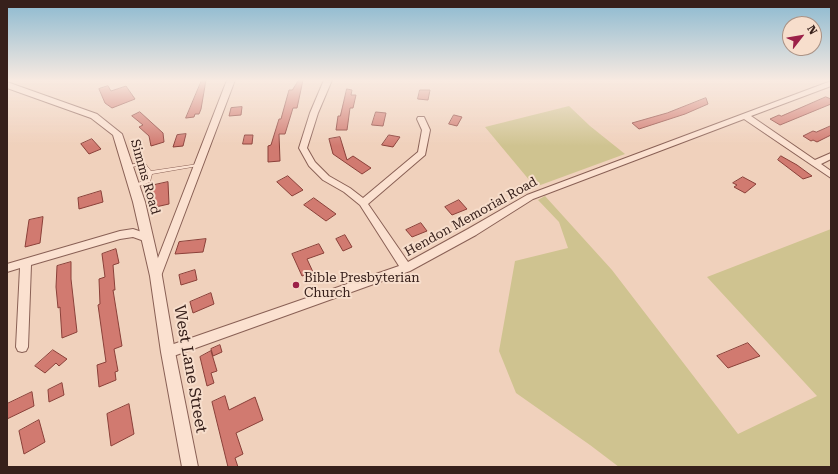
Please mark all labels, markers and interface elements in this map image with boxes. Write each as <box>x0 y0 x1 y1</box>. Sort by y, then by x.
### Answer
north arrow <box>782 16 822 56</box>
text: N <box>804 23 820 37</box>
street label: Simms Road <box>127 138 163 216</box>
street label: Hendon Memorial Road <box>402 174 540 260</box>
place label: Bible Presbyterian Church <box>304 270 420 301</box>
marker: Bible Presbyterian Church <box>291 280 301 290</box>
street label: West Lane Street <box>169 303 211 435</box>

